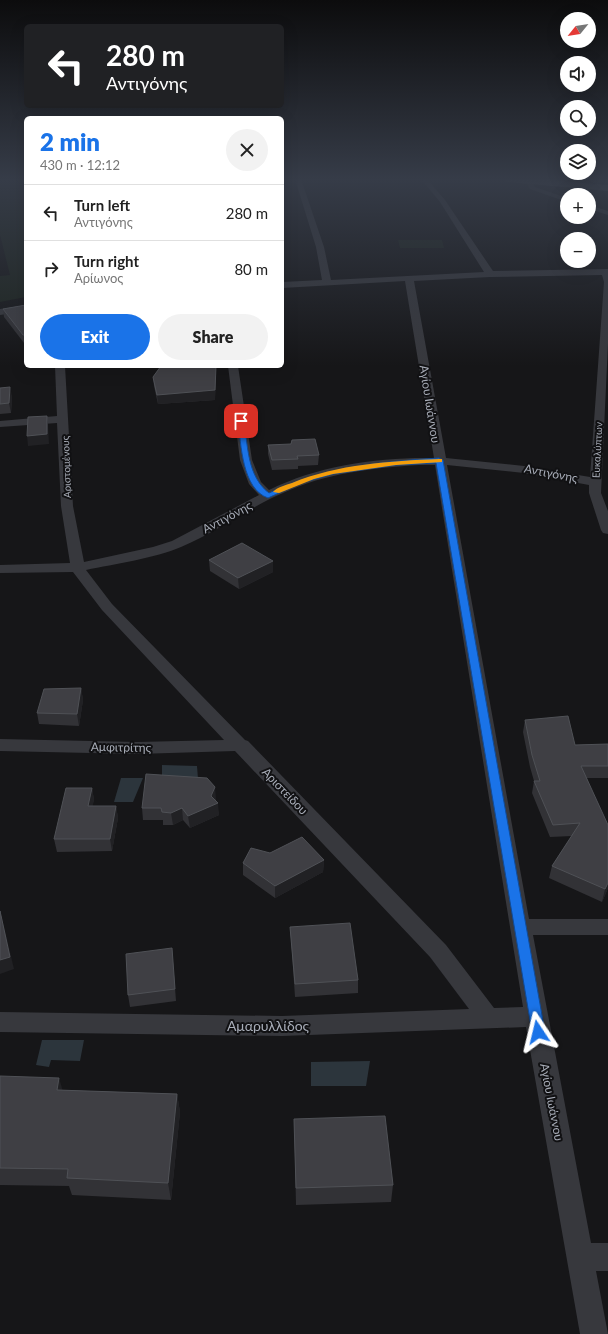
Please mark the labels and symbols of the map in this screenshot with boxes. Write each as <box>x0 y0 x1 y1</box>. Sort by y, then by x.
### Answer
north arrow <box>560 12 596 48</box>
street label: Αγίου Ιωάννου <box>416 364 444 444</box>
pin <box>224 404 258 438</box>
street label: Ευκαλύπτων <box>590 422 604 478</box>
street label: Αριστομένους <box>59 435 73 498</box>
street label: Αντιγόνης <box>523 460 579 486</box>
street label: Αντιγόνης <box>200 497 255 536</box>
street label: Αμφιτρίτης <box>91 739 152 755</box>
street label: Αριστείδου <box>259 764 311 818</box>
position arrow <box>517 1011 559 1053</box>
street label: Αμαρυλλίδος <box>227 1017 310 1034</box>
street label: Αγίου Ιωάννου <box>537 1062 567 1142</box>

